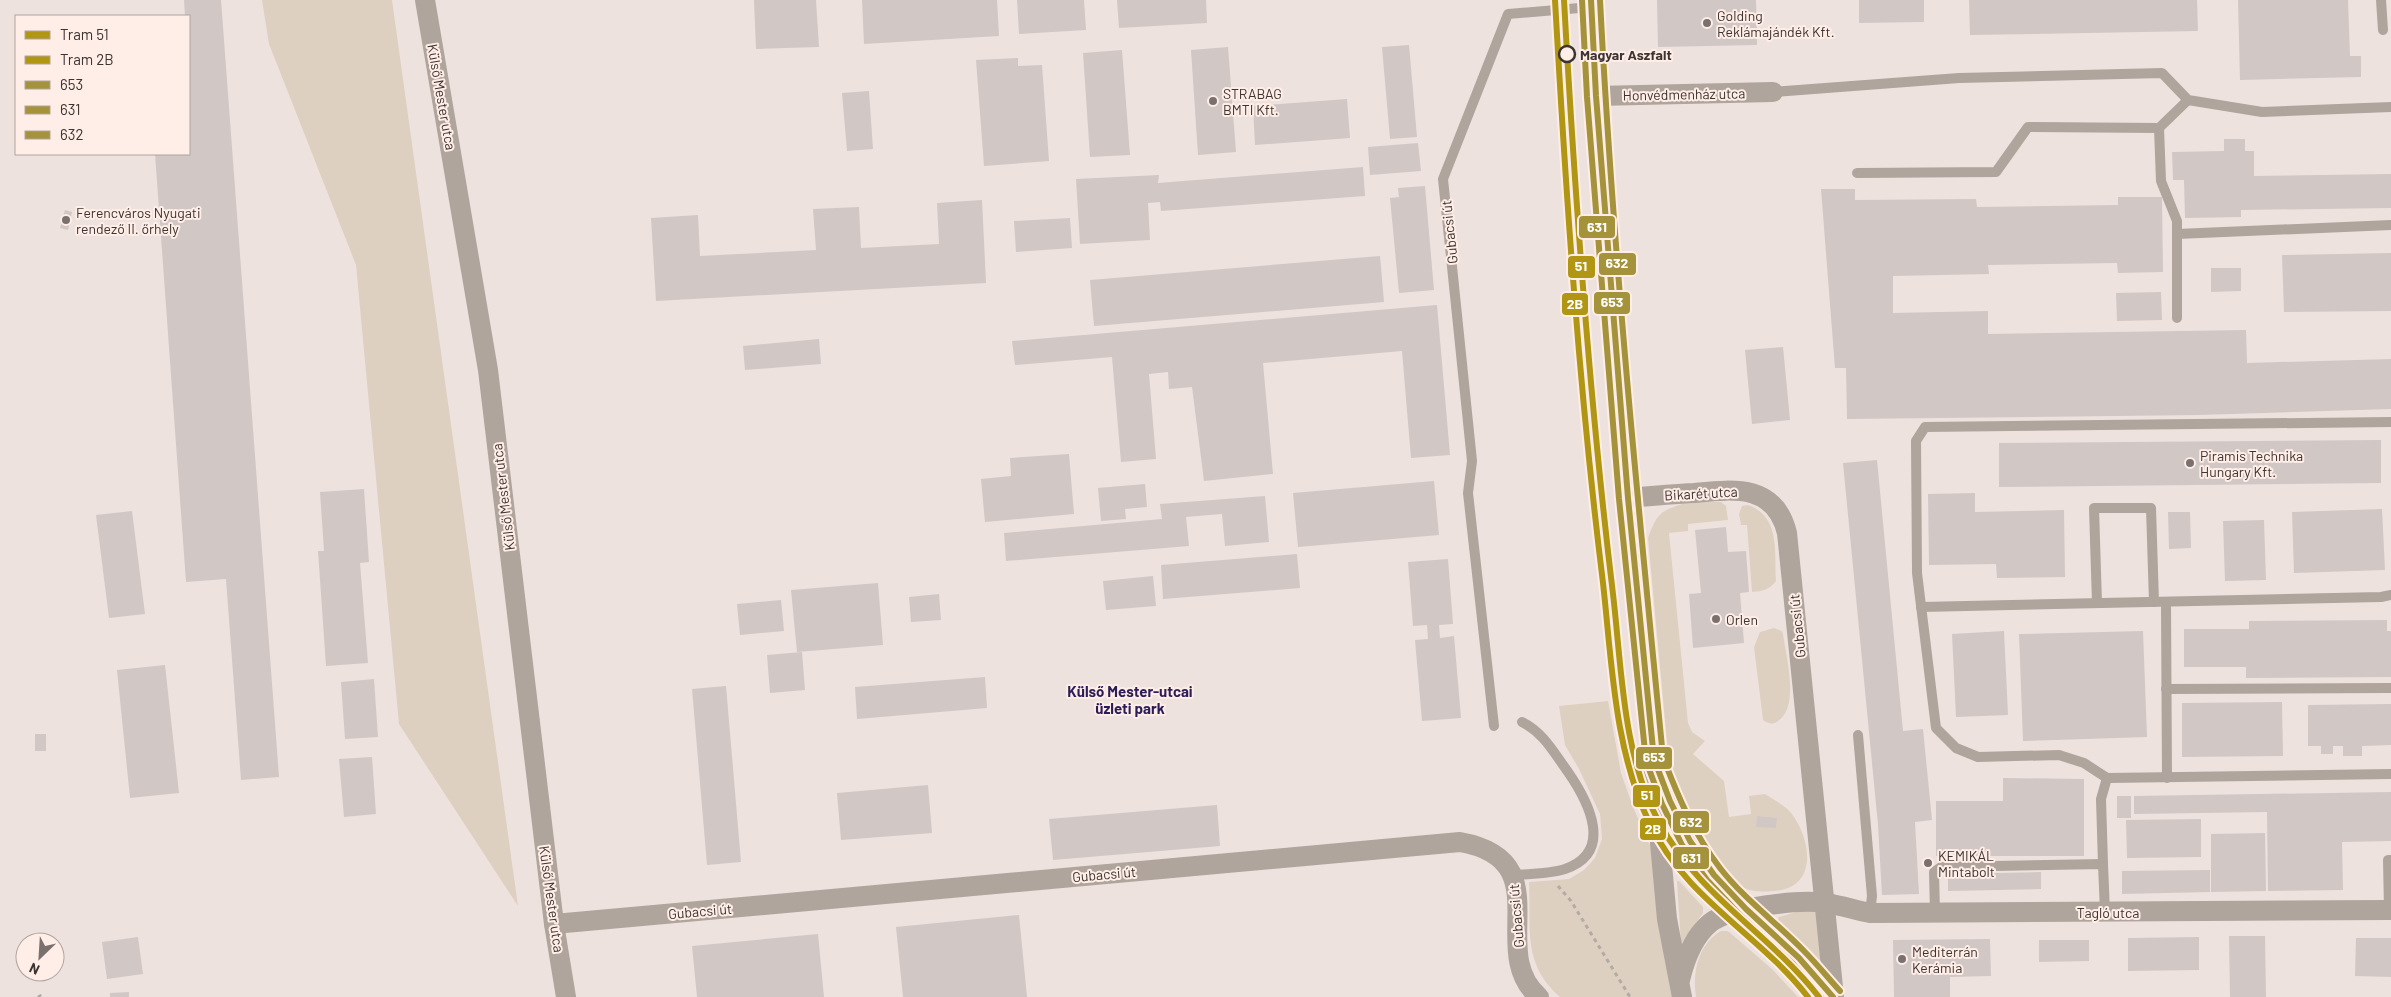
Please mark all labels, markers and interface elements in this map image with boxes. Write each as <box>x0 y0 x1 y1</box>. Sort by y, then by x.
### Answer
place label: Golding Reklámajándék Kft. <box>1717 7 1835 40</box>
legend <box>15 15 190 155</box>
marker: Golding Reklámajándék Kft. <box>1701 17 1713 29</box>
text: Tram 51 <box>60 25 109 43</box>
street label: Külső Mester utca <box>424 43 460 151</box>
marker: Magyar Aszfalt <box>1558 45 1576 63</box>
place label: Magyar Aszfalt <box>1580 46 1672 63</box>
text: Tram 2B <box>60 50 114 68</box>
text: 653 <box>60 75 83 93</box>
street label: Honvédmenház utca <box>1622 84 1746 104</box>
place label: STRABAG BMTI Kft. <box>1223 85 1282 118</box>
marker: STRABAG BMTI Kft. <box>1207 95 1219 107</box>
text: 631 <box>60 100 81 118</box>
text: 632 <box>60 125 84 143</box>
street label: Gubacsi út <box>1437 199 1461 265</box>
place label: Ferencváros Nyugati rendező II. őrhely <box>76 204 201 237</box>
marker: Ferencváros Nyugati rendező II. őrhely <box>60 214 72 226</box>
line badge: 631 <box>1578 215 1616 239</box>
text: 631 <box>1587 218 1607 235</box>
line badge: 632 <box>1598 252 1637 276</box>
text: 632 <box>1606 254 1629 271</box>
line badge: 51 <box>1567 255 1596 279</box>
text: 51 <box>1575 257 1587 274</box>
line badge: 653 <box>1593 291 1631 315</box>
line badge: 2B <box>1561 292 1589 316</box>
text: 653 <box>1601 293 1623 310</box>
text: 2B <box>1567 295 1583 312</box>
street label: Külső Mester utca <box>488 443 518 551</box>
place label: Piramis Technika Hungary Kft. <box>2200 447 2303 480</box>
marker: Piramis Technika Hungary Kft. <box>2184 457 2196 469</box>
street label: Bikarét utca <box>1664 483 1738 503</box>
street label: Gubacsi út <box>1785 593 1809 659</box>
place label: Orlen <box>1726 611 1758 628</box>
marker: Orlen <box>1710 613 1722 625</box>
district label: Külső Mester-utcai üzleti park <box>1067 682 1193 717</box>
line badge: 653 <box>1635 746 1673 770</box>
text: 653 <box>1643 748 1665 765</box>
line badge: 51 <box>1632 784 1661 808</box>
text: 51 <box>1641 786 1653 803</box>
line badge: 632 <box>1672 810 1710 834</box>
text: 632 <box>1680 813 1703 830</box>
line badge: 2B <box>1639 817 1667 841</box>
text: 2B <box>1645 820 1661 837</box>
street label: Külső Mester utca <box>536 845 568 953</box>
line badge: 631 <box>1672 846 1710 870</box>
place label: KEMIKÁL Mintabolt <box>1938 847 1995 880</box>
text: 631 <box>1681 849 1701 866</box>
marker: KEMIKÁL Mintabolt <box>1922 857 1934 869</box>
street label: Gubacsi út <box>1071 863 1137 885</box>
street label: Gubacsi út <box>1505 883 1527 949</box>
street label: Gubacsi út <box>667 900 733 922</box>
street label: Tagló utca <box>2077 904 2139 921</box>
north arrow <box>15 932 65 982</box>
place label: Mediterrán Kerámia <box>1912 943 1978 976</box>
marker: Mediterrán Kerámia <box>1896 953 1908 965</box>
text: N <box>26 960 42 979</box>

